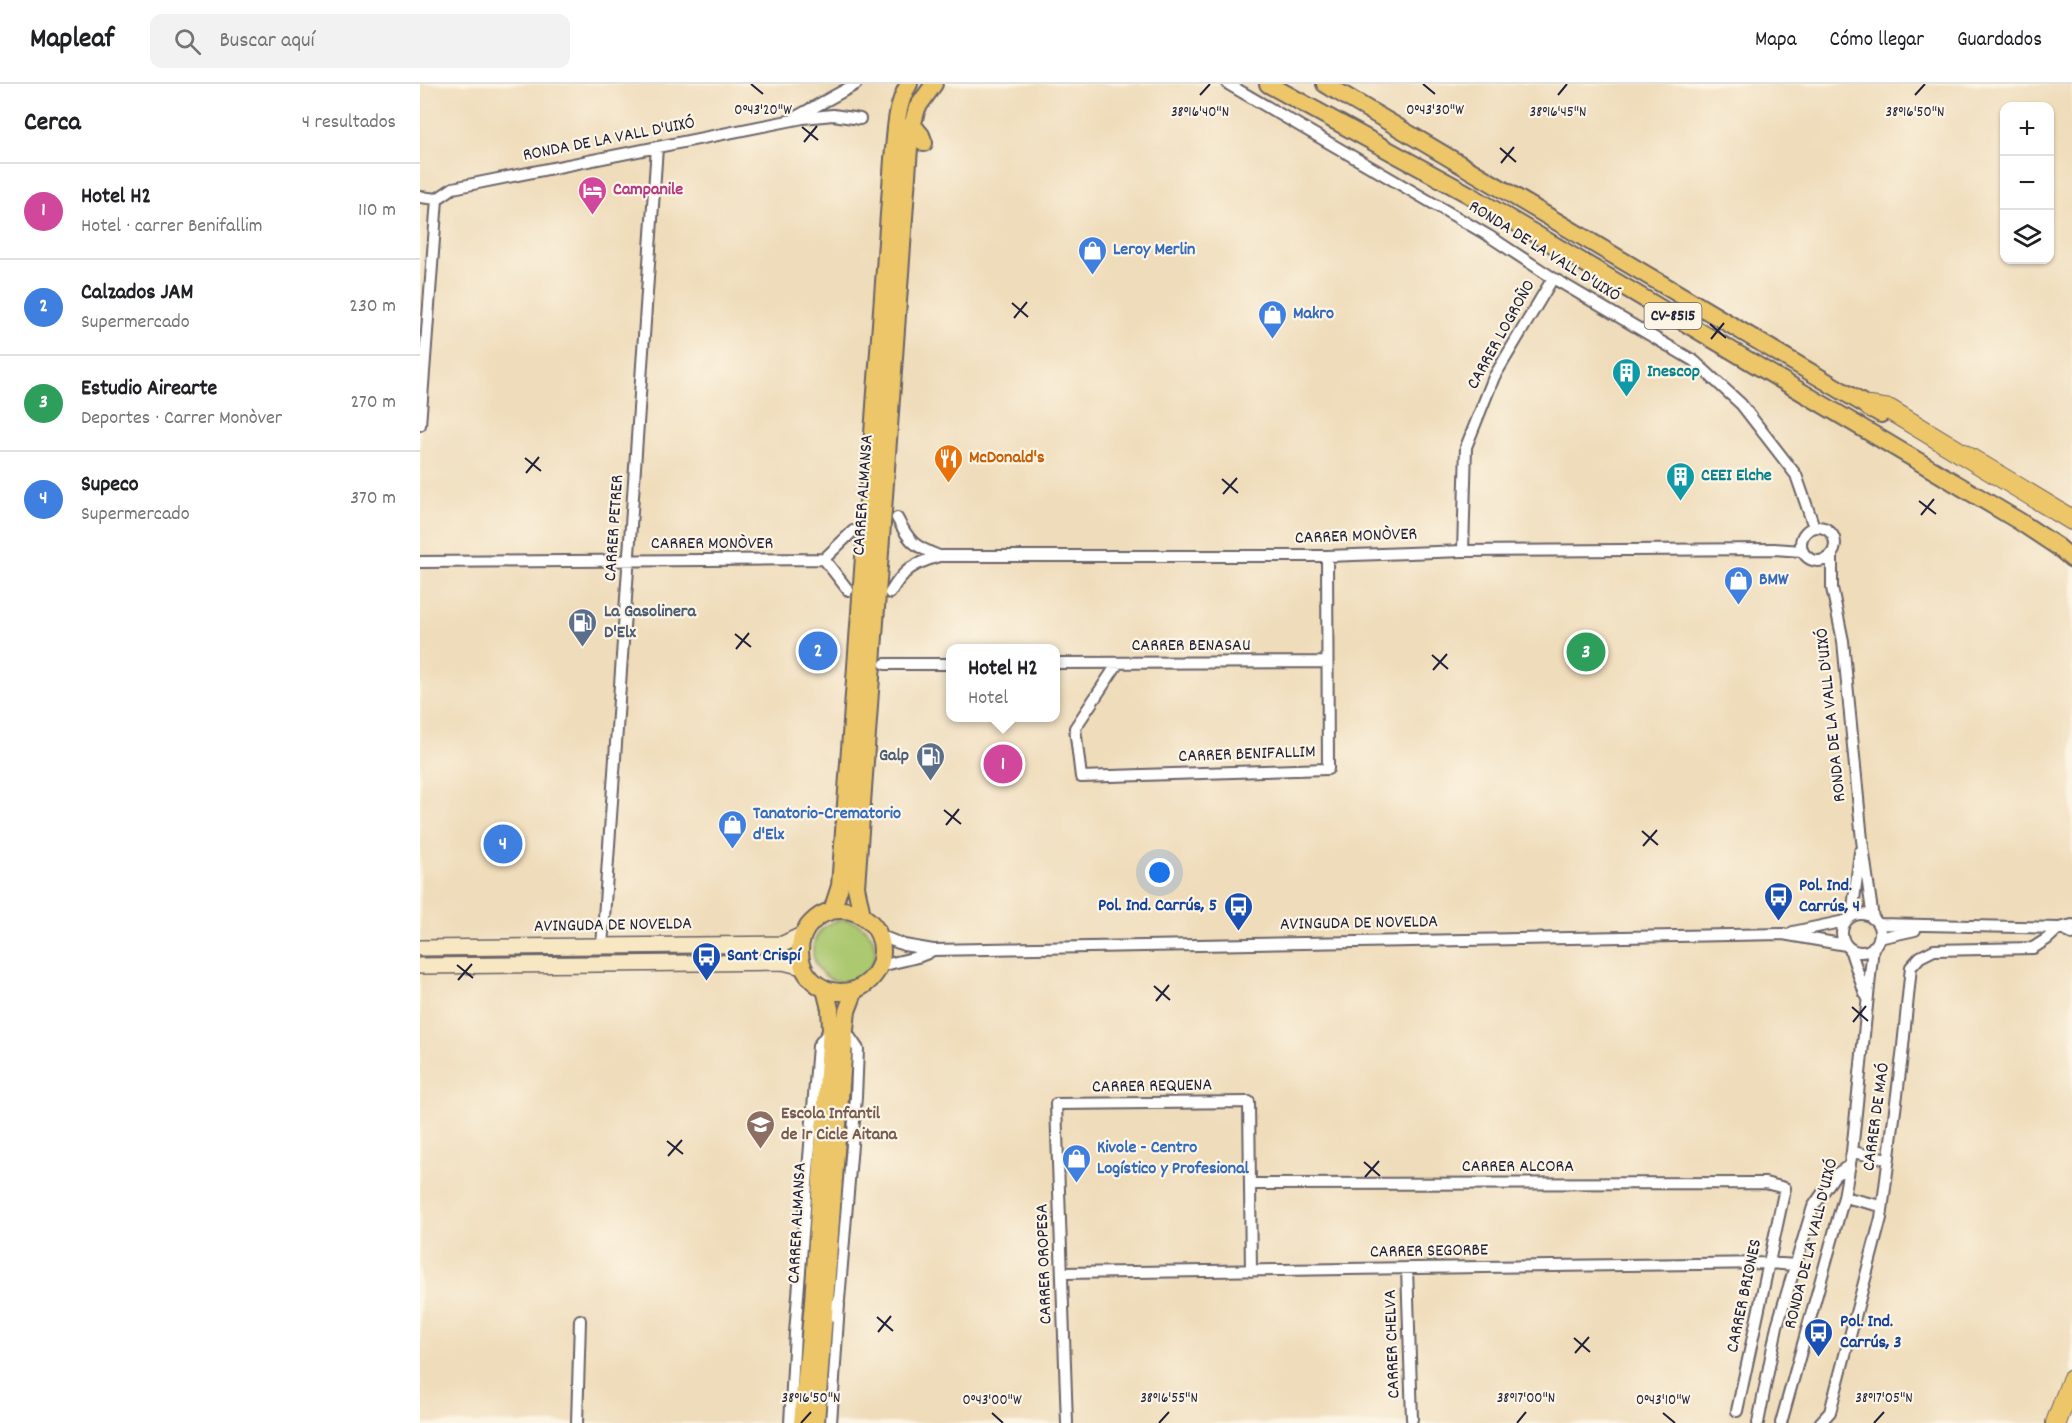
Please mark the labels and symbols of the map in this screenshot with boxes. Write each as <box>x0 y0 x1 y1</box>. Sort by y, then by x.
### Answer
text: 0°43'20"W <box>734 100 792 122</box>
text: 0°43'30"W <box>1406 100 1464 122</box>
text: 38°16'40"N <box>1171 102 1229 124</box>
text: 38°16'45"N <box>1529 102 1587 124</box>
text: 38°16'50"N <box>1886 102 1944 124</box>
street label: RONDA DE LA VALL D'UIXÓ <box>521 111 697 169</box>
hotel icon: Campanile <box>576 174 608 216</box>
place label: Campanile <box>613 178 683 203</box>
street label: RONDA DE LA VALL D'UIXÓ <box>1463 195 1625 309</box>
shop icon: Leroy Merlin <box>1076 234 1108 276</box>
place label: Leroy Merlin <box>1113 238 1195 263</box>
street label: CARRER LOGROÑO <box>1462 276 1542 394</box>
shop icon: Makro <box>1256 298 1288 340</box>
place label: Makro <box>1293 302 1334 327</box>
road number: CV-8515 <box>1644 303 1702 329</box>
building icon: Inescop <box>1610 356 1642 398</box>
place label: Inescop <box>1647 360 1700 385</box>
street label: CARRER ALMANSA <box>847 433 881 556</box>
restaurant icon: McDonald's <box>932 442 964 484</box>
place label: McDonald's <box>969 446 1045 471</box>
building icon: CEEI Elche <box>1664 460 1696 502</box>
place label: CEEI Elche <box>1701 464 1772 489</box>
street label: CARRER PETRER <box>599 474 631 582</box>
street label: CARRER MONÒVER <box>1294 522 1418 552</box>
street label: CARRER MONÒVER <box>651 532 773 557</box>
shop icon: BMW <box>1722 564 1754 606</box>
place label: BMW <box>1759 568 1789 593</box>
place label: La Gasolinera D'Elx <box>604 600 697 646</box>
fuel station icon: La Gasolinera D'Elx <box>567 606 599 648</box>
street label: RONDA DE LA VALL D'UIXÓ <box>1810 627 1854 803</box>
pin: 2 <box>798 628 838 674</box>
pin: 3 <box>1566 630 1606 674</box>
street label: CARRER BENASAU <box>1131 634 1251 659</box>
fuel station icon: Galp <box>914 740 946 782</box>
street label: CARRER BENIFALLIM <box>1178 740 1316 770</box>
pin: 1 <box>984 742 1022 786</box>
place label: Galp <box>879 744 909 769</box>
place label: Tanatorio-Crematorio d'Elx <box>753 802 901 848</box>
shop icon: Tanatorio-Crematorio d'Elx <box>716 808 748 850</box>
pin: 4 <box>484 822 523 867</box>
your location <box>1145 858 1174 887</box>
place label: Pol. Ind. Carrús, 4 <box>1799 874 1860 920</box>
bus stop icon: Pol. Ind. Carrús, 4 <box>1762 880 1794 922</box>
bus stop icon: Pol. Ind. Carrús, 5 <box>1222 890 1254 932</box>
place label: Pol. Ind. Carrús, 5 <box>1098 894 1217 919</box>
street label: AVINGUDA DE NOVELDA <box>1280 910 1438 938</box>
street label: AVINGUDA DE NOVELDA <box>534 912 692 940</box>
bus stop icon: Sant Crispí <box>690 940 722 982</box>
place label: Sant Crispí <box>727 944 802 969</box>
street label: CARRER DE MAÓ <box>1857 1061 1897 1173</box>
street label: CARRER REQUENA <box>1092 1073 1213 1101</box>
place label: Escola Infantil de 1r Cicle Aitana <box>781 1102 897 1148</box>
school or university icon: Escola Infantil de 1r Cicle Aitana <box>744 1108 776 1150</box>
place label: Kivole - Centro Logístico y Profesional <box>1097 1136 1250 1182</box>
shop icon: Kivole - Centro Logístico y Profesional <box>1060 1142 1092 1184</box>
street label: CARRER ALCORA <box>1462 1155 1574 1180</box>
street label: RONDA DE LA VALL D'UIXÓ <box>1779 1156 1845 1332</box>
street label: CARRER ALMANSA <box>782 1161 814 1284</box>
street label: CARRER OROPESA <box>1030 1203 1060 1325</box>
street label: CARRER BRIONES <box>1721 1237 1769 1355</box>
street label: CARRER SEGORBE <box>1370 1238 1488 1266</box>
street label: CARRER CHELVA <box>1379 1289 1407 1399</box>
place label: Pol. Ind. Carrús, 3 <box>1840 1310 1902 1356</box>
bus stop icon: Pol. Ind. Carrús, 3 <box>1803 1316 1835 1358</box>
text: 38°16'50"N <box>782 1388 840 1410</box>
text: 38°16'55"N <box>1140 1388 1198 1410</box>
text: 38°17'00"N <box>1497 1388 1555 1410</box>
text: 38°17'05"N <box>1855 1388 1913 1410</box>
text: 0°43'00"W <box>962 1390 1022 1412</box>
text: 0°43'10"W <box>1636 1390 1691 1412</box>

